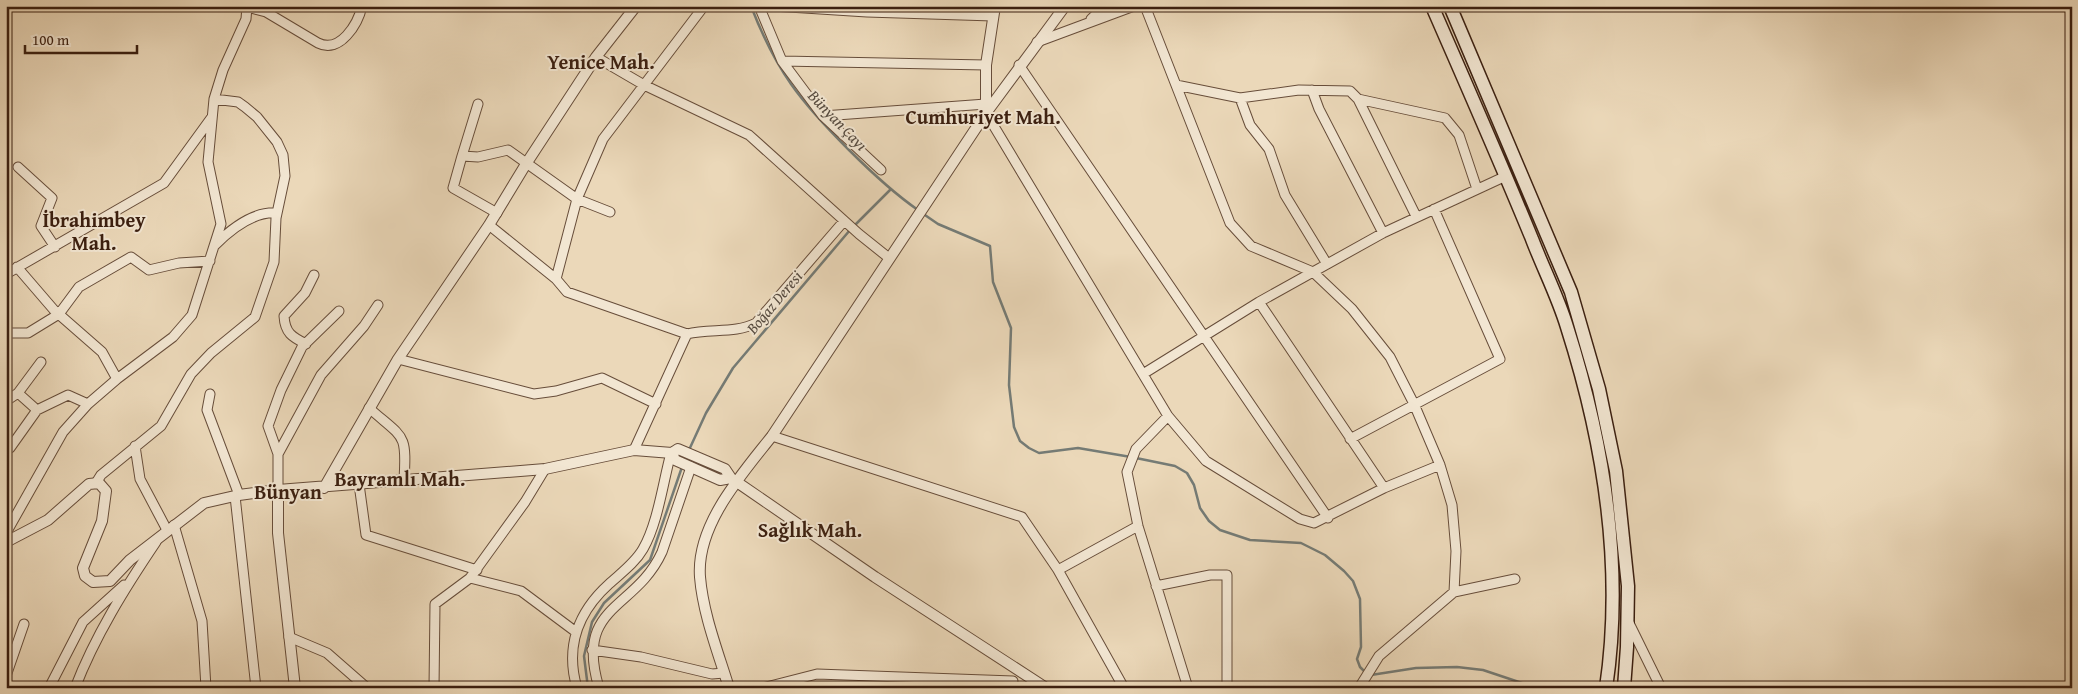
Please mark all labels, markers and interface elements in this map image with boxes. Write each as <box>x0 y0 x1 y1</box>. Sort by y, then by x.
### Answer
scale bar <box>25 22 138 54</box>
text: 100 m <box>32 29 70 50</box>
district label: Yenice Mah. <box>547 47 655 76</box>
water label: Bünyan Çayı <box>802 83 873 156</box>
district label: Cumhuriyet Mah. <box>905 102 1061 131</box>
district label: İbrahimbey Mah. <box>42 205 146 257</box>
water label: Boğaz Deresi <box>740 265 808 340</box>
district label: Bayramlı Mah. <box>335 464 466 493</box>
district label: Bünyan <box>254 477 322 506</box>
district label: Sağlık Mah. <box>758 515 862 544</box>

